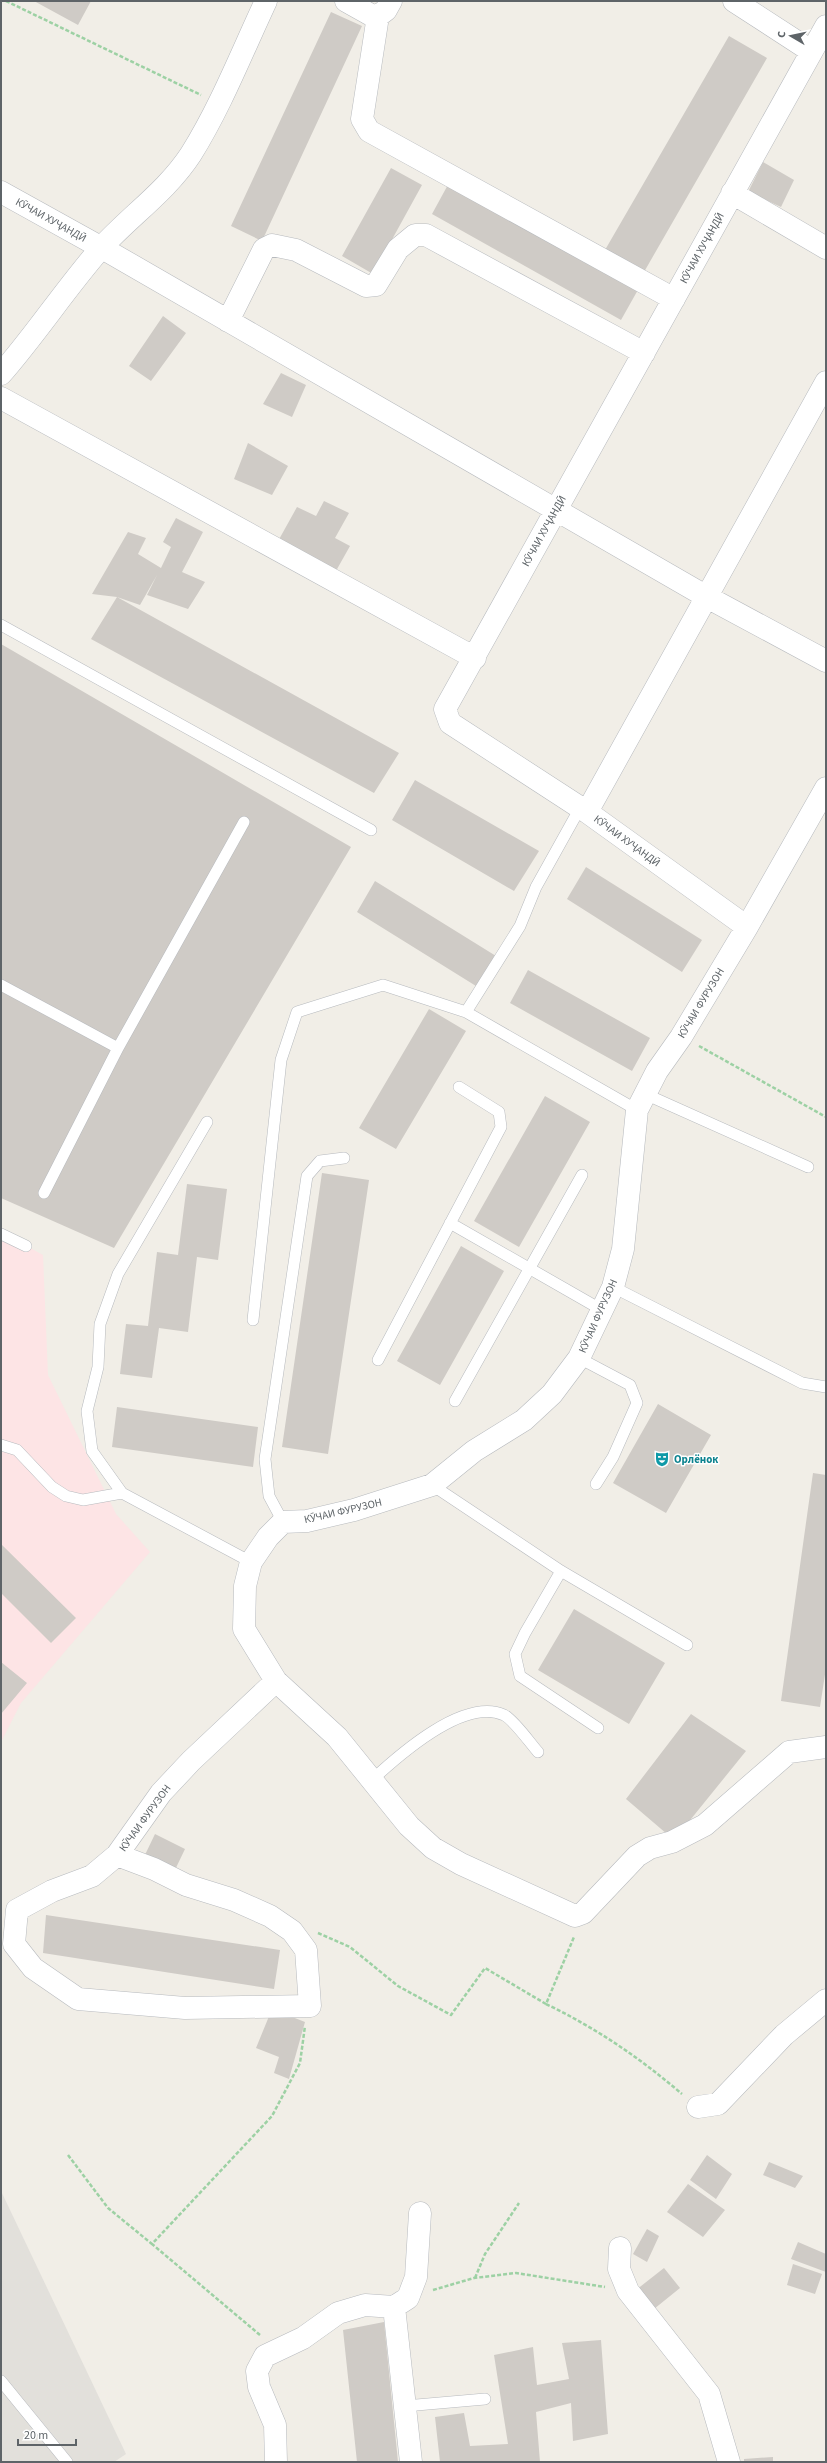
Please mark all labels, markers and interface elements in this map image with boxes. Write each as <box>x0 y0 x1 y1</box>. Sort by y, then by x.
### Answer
north arrow <box>771 16 811 56</box>
text: С <box>774 30 790 39</box>
street label: КӮЧАИ ХУҶАНДӢ <box>13 194 89 246</box>
street label: КӮЧАИ ХУҶАНДӢ <box>676 210 728 286</box>
street label: КӮЧАИ ХУҶАНДӢ <box>518 493 570 569</box>
street label: КӮЧАИ ХУҶАНДӢ <box>591 812 663 870</box>
street label: КӮЧАИ ФУРУЗОН <box>674 965 728 1041</box>
street label: КӮЧАИ ФУРУЗОН <box>575 1277 621 1355</box>
theatre icon: Орлёнок <box>653 1450 671 1468</box>
place label: Орлёнок <box>674 1452 718 1467</box>
street label: КӮЧАИ ФУРУЗОН <box>303 1495 383 1527</box>
street label: КӮЧАИ ФУРУЗОН <box>116 1781 174 1855</box>
scale bar <box>18 2421 76 2447</box>
text: 20 m <box>24 2427 48 2444</box>

